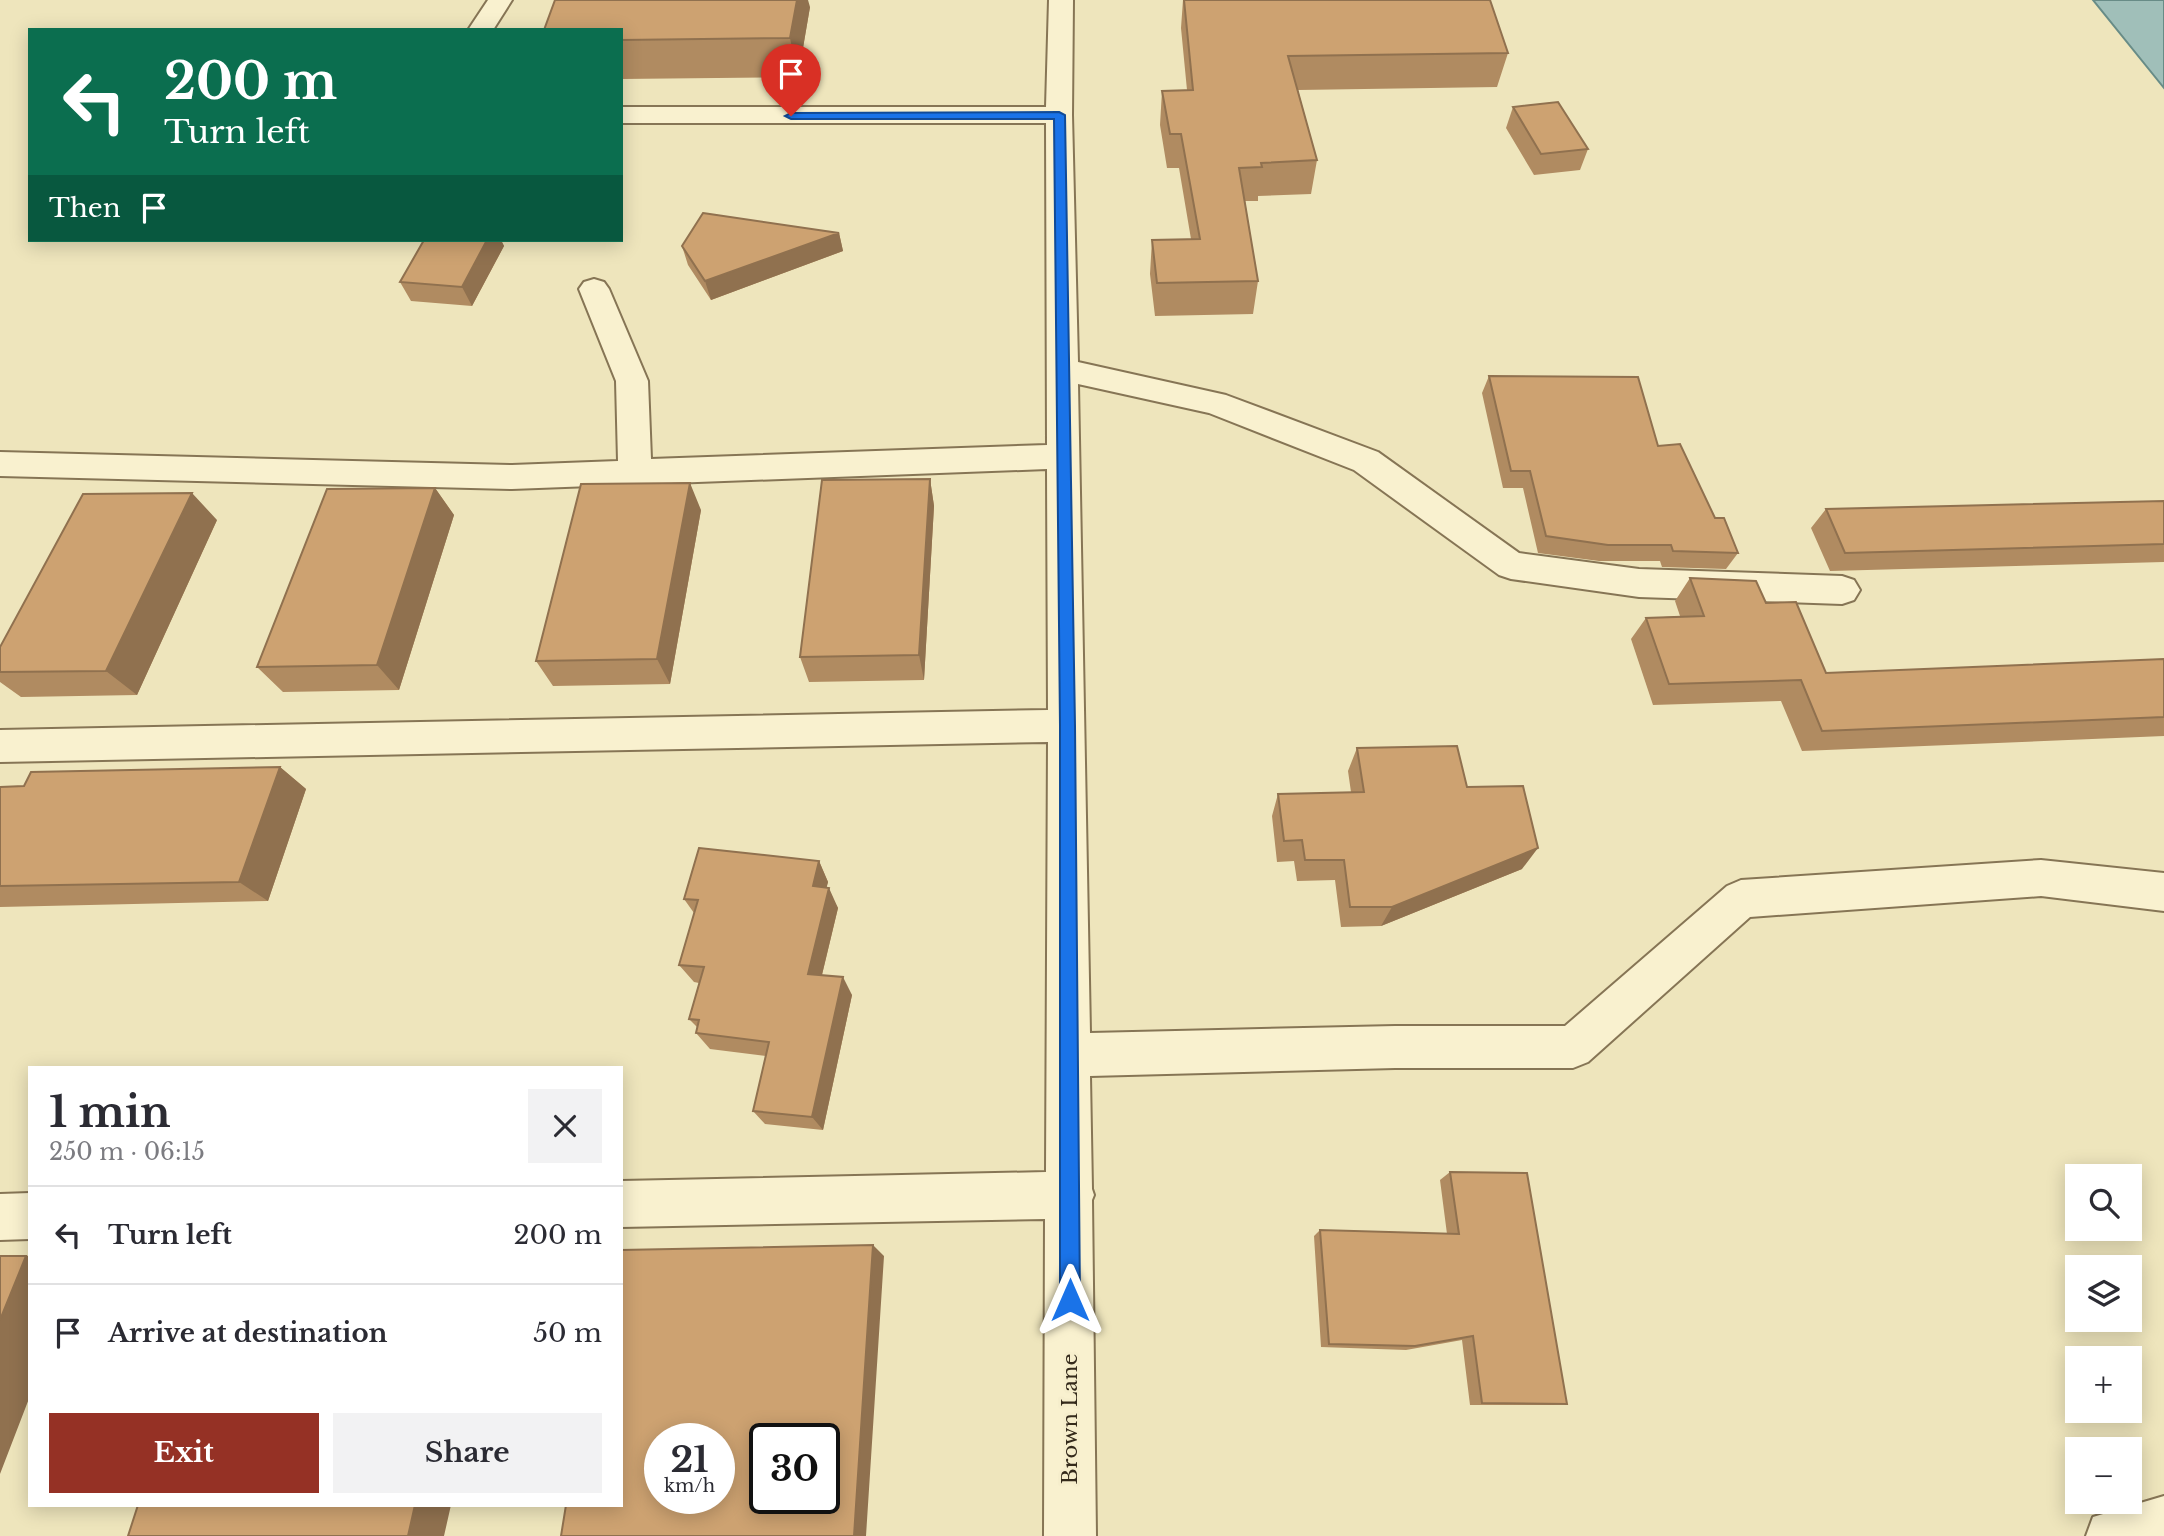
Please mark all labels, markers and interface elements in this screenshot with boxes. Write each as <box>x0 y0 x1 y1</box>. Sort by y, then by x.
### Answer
pin <box>761 44 821 116</box>
text: 200 m <box>164 51 337 112</box>
icon: arrive <box>772 55 810 93</box>
icon: left <box>49 56 140 147</box>
text: Turn left <box>164 112 310 152</box>
icon: arrive <box>135 189 173 227</box>
text: Then <box>49 192 121 224</box>
text: 1 min <box>49 1086 171 1138</box>
button: close <box>528 1089 602 1163</box>
text: 250 m · 06:15 <box>49 1138 205 1166</box>
map controls <box>2065 1164 2142 1514</box>
button: search <box>2065 1164 2142 1241</box>
icon: left <box>49 1216 87 1254</box>
text: Turn left <box>108 1219 232 1251</box>
text: 200 m <box>513 1219 602 1251</box>
button: layers <box>2065 1255 2142 1332</box>
position arrow <box>1033 1263 1107 1337</box>
icon: arrive <box>49 1314 87 1352</box>
text: Arrive at destination <box>108 1317 388 1349</box>
text: 50 m <box>533 1317 602 1349</box>
button: + <box>2065 1346 2142 1423</box>
street label: Brown Lane <box>1057 1354 1083 1485</box>
button: Exit <box>49 1413 319 1493</box>
button: Share <box>333 1413 602 1493</box>
speed limit sign: 30 <box>749 1423 840 1514</box>
button: − <box>2065 1437 2142 1514</box>
text: 21 <box>670 1438 709 1481</box>
text: km/h <box>664 1475 715 1497</box>

